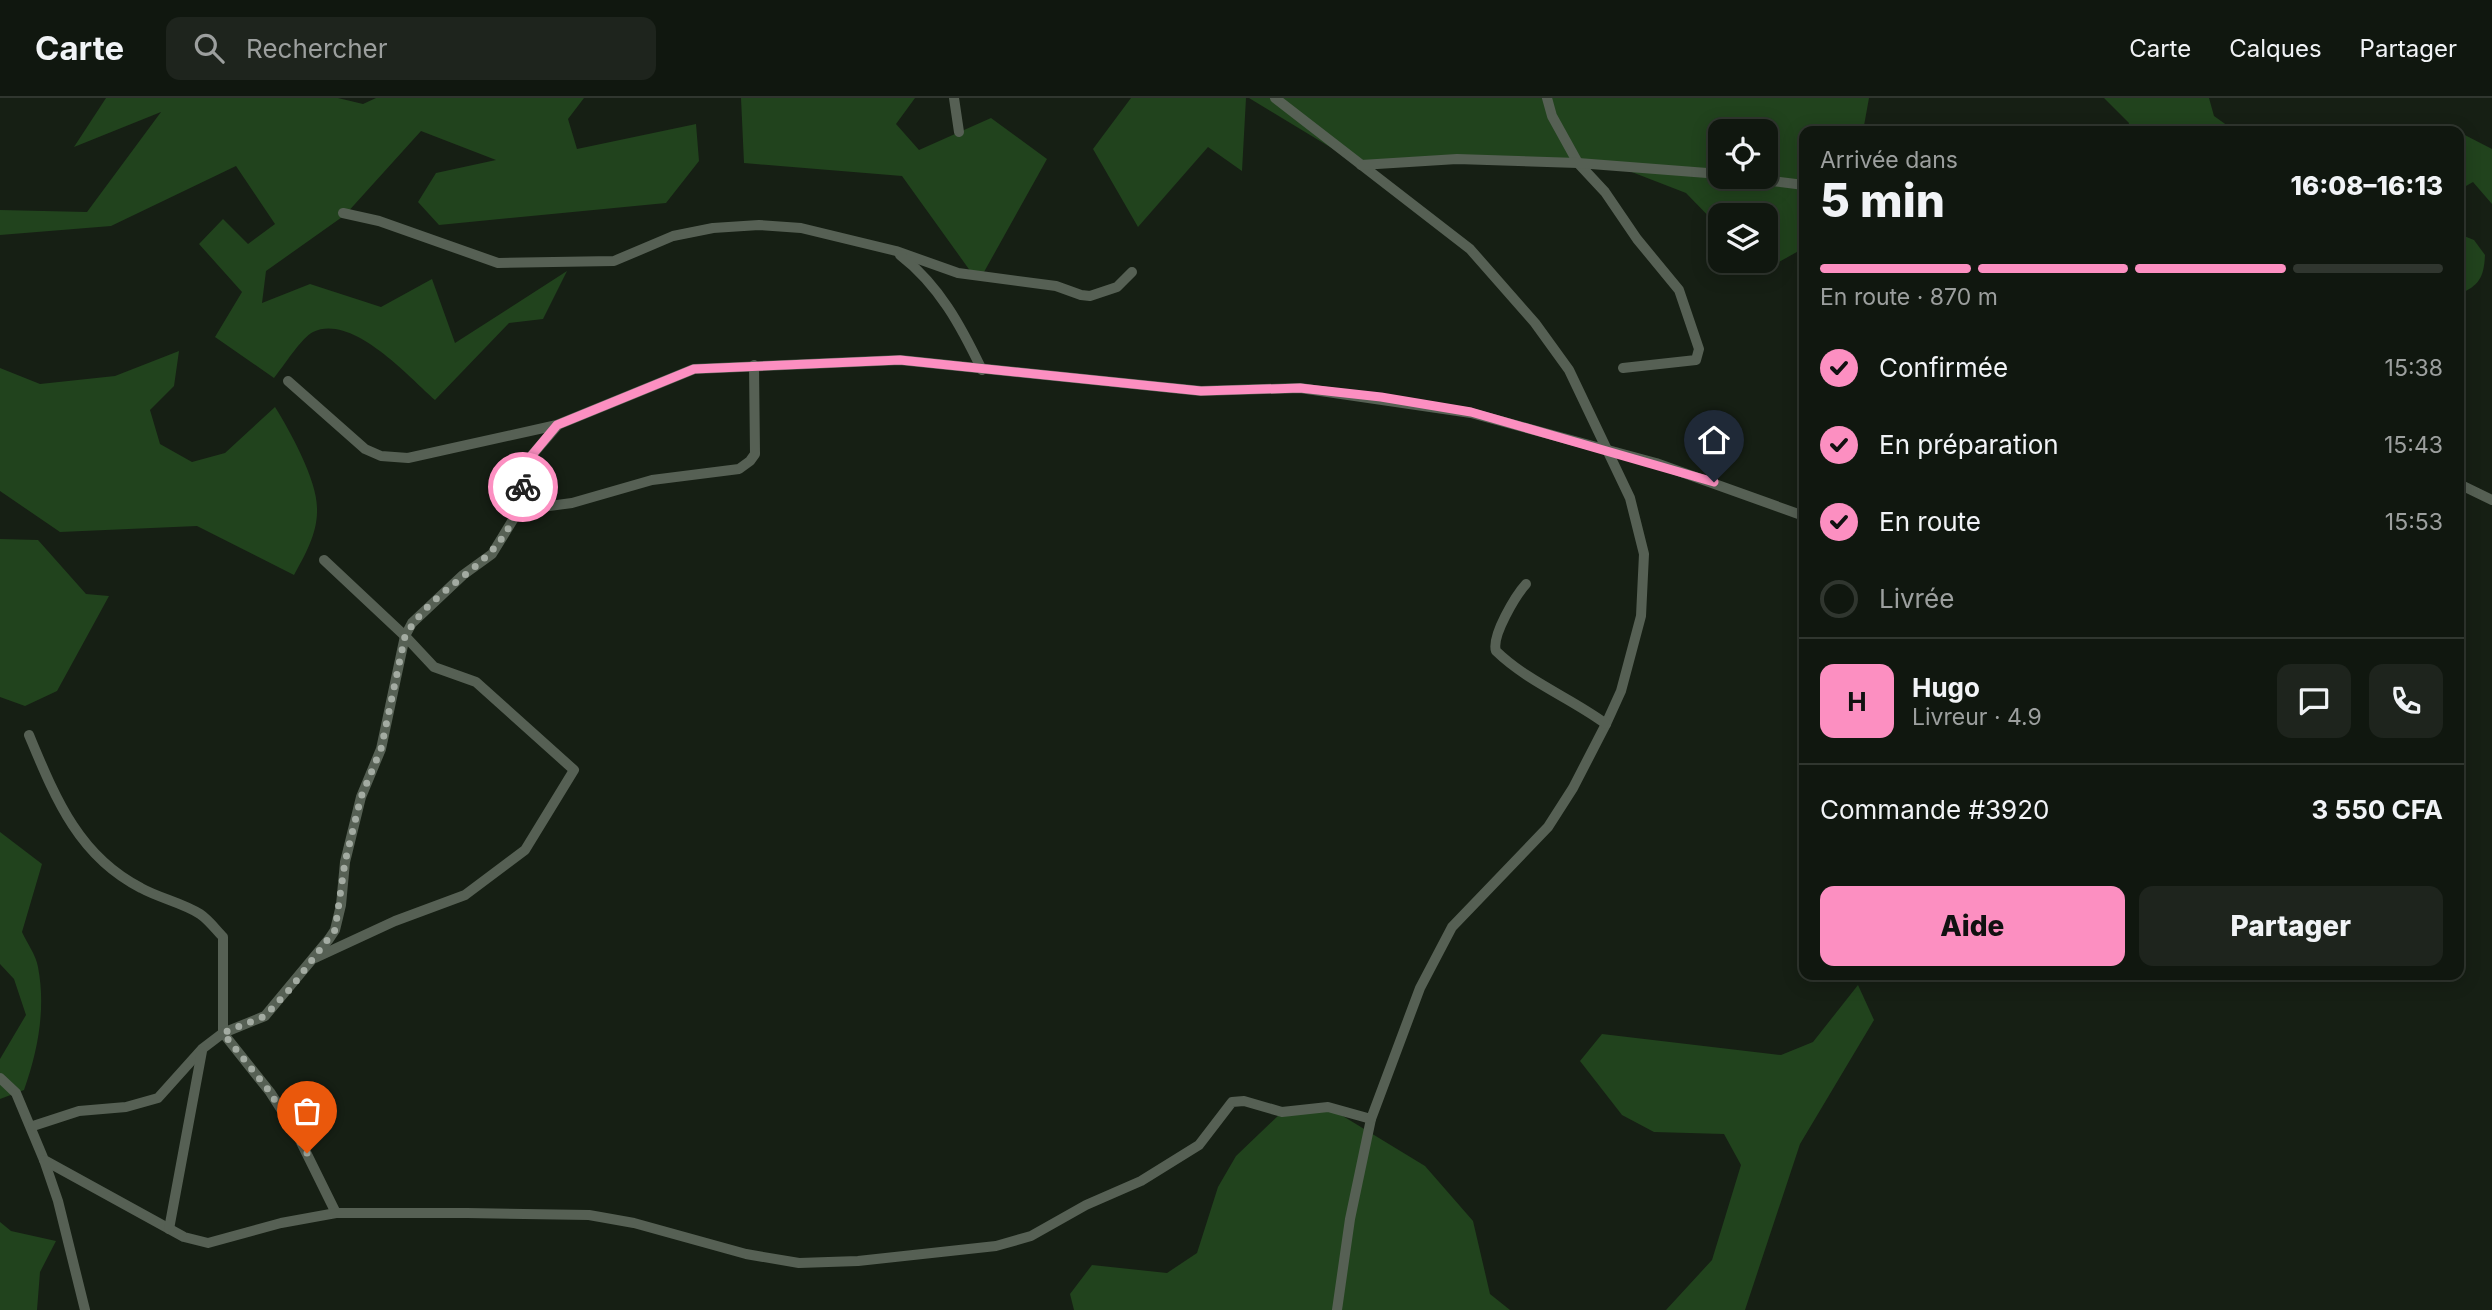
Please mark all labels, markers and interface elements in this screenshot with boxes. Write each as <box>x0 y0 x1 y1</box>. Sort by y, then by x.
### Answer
search box <box>166 17 656 80</box>
text: Carte <box>35 28 124 68</box>
icon: search <box>190 29 228 67</box>
text: Rechercher <box>246 33 388 64</box>
text: Carte <box>2129 34 2191 63</box>
text: Calques <box>2229 34 2322 63</box>
text: Partager <box>2360 34 2457 63</box>
map controls <box>1708 119 1778 273</box>
button: locate <box>1708 119 1778 189</box>
text: Arrivée dans <box>1820 146 1958 174</box>
text: 16:08–16:13 <box>2291 170 2443 201</box>
text: 5 min <box>1820 172 1945 228</box>
button: layers <box>1708 203 1778 273</box>
text: En route · 870 m <box>1820 283 1998 311</box>
icon: check <box>1820 349 1858 387</box>
text: Confirmée <box>1879 352 2008 383</box>
text: 15:38 <box>2385 354 2443 382</box>
pin <box>1684 410 1744 482</box>
icon: home <box>1695 421 1733 459</box>
icon: check <box>1820 426 1858 464</box>
text: En préparation <box>1879 429 2059 460</box>
text: 15:43 <box>2384 431 2443 459</box>
courier <box>488 452 558 522</box>
icon: bike <box>504 468 542 506</box>
icon: check <box>1820 503 1858 541</box>
text: En route <box>1879 506 1981 537</box>
text: 15:53 <box>2385 508 2443 536</box>
text: Livrée <box>1879 583 1954 614</box>
button: chat <box>2277 664 2351 738</box>
button: phone <box>2369 664 2443 738</box>
text: Hugo <box>1912 672 1980 703</box>
text: H <box>1847 686 1867 717</box>
text: Livreur · 4.9 <box>1912 703 2042 731</box>
text: Commande #3920 <box>1820 794 2049 825</box>
text: 3 550 CFA <box>2312 794 2443 825</box>
button: Aide <box>1820 886 2125 966</box>
button: Partager <box>2139 886 2443 966</box>
pin <box>277 1081 337 1153</box>
icon: bag <box>288 1092 326 1130</box>

